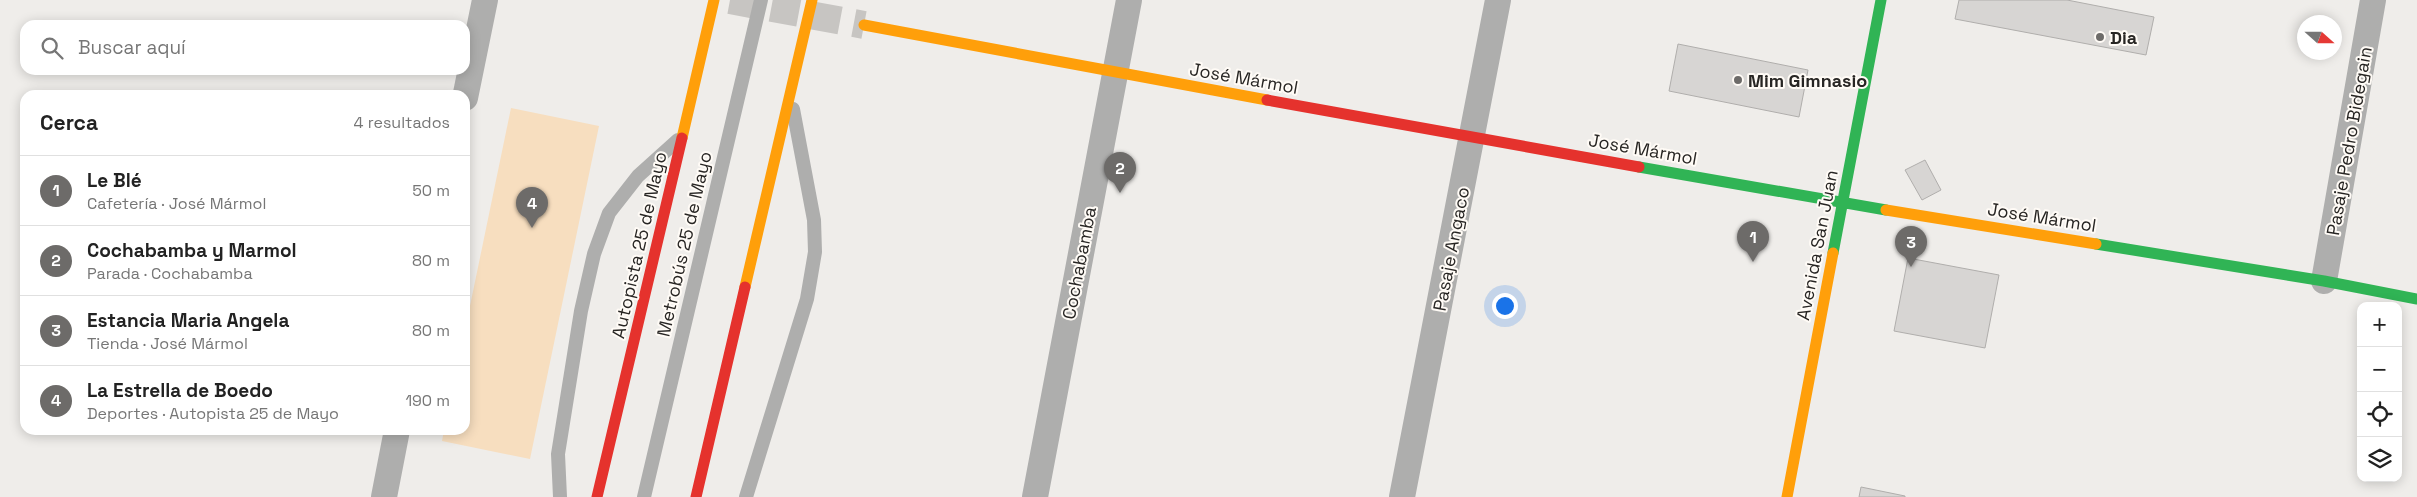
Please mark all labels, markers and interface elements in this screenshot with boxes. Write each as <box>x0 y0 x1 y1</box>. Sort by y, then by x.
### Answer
north arrow <box>2297 15 2342 60</box>
search box <box>20 20 470 75</box>
place label: Dia <box>2110 26 2138 49</box>
marker: Dia <box>2094 31 2106 43</box>
icon: search <box>38 34 66 62</box>
text: Buscar aquí <box>78 35 186 60</box>
street label: Pasaje Pedro Bidegain <box>2321 45 2377 237</box>
street label: José Mármol <box>1188 57 1300 99</box>
place label: Mim Gimnasio <box>1748 69 1867 92</box>
marker: Mim Gimnasio <box>1732 74 1744 86</box>
text: Cerca <box>40 109 98 136</box>
text: 4 resultados <box>354 112 450 133</box>
street label: José Mármol <box>1587 128 1699 170</box>
street label: Autopista 25 de Mayo <box>606 149 672 341</box>
street label: Metrobús 25 de Mayo <box>651 149 717 339</box>
pin: 2 <box>1104 152 1136 193</box>
text: Le Blé <box>87 168 142 193</box>
street label: Avenida San Juan <box>1791 168 1843 322</box>
text: 1 <box>52 180 60 201</box>
text: 50 m <box>412 180 450 201</box>
street label: Pasaje Angaco <box>1428 185 1474 313</box>
pin: 4 <box>516 187 548 228</box>
text: Cafetería · José Mármol <box>87 193 266 214</box>
street label: José Mármol <box>1986 197 2098 237</box>
street label: Cochabamba <box>1057 205 1101 321</box>
pin: 1 <box>1737 221 1769 262</box>
pin: 3 <box>1895 226 1927 267</box>
text: Cochabamba y Marmol <box>87 238 297 263</box>
text: 2 <box>51 250 61 271</box>
text: 80 m <box>412 250 450 271</box>
text: Parada · Cochabamba <box>87 263 253 284</box>
your location <box>1492 293 1518 319</box>
map controls <box>2357 302 2402 482</box>
button: + <box>2357 302 2402 347</box>
text: Estancia Maria Angela <box>87 308 289 333</box>
text: 3 <box>51 320 61 341</box>
text: 80 m <box>412 320 450 341</box>
text: Tienda · José Mármol <box>87 333 248 354</box>
button: − <box>2357 347 2402 392</box>
text: La Estrella de Boedo <box>87 378 273 403</box>
text: 4 <box>51 390 61 411</box>
text: 190 m <box>405 390 450 411</box>
button: locate <box>2357 392 2402 437</box>
text: Deportes · Autopista 25 de Mayo <box>87 403 339 424</box>
button: layers <box>2357 437 2402 482</box>

